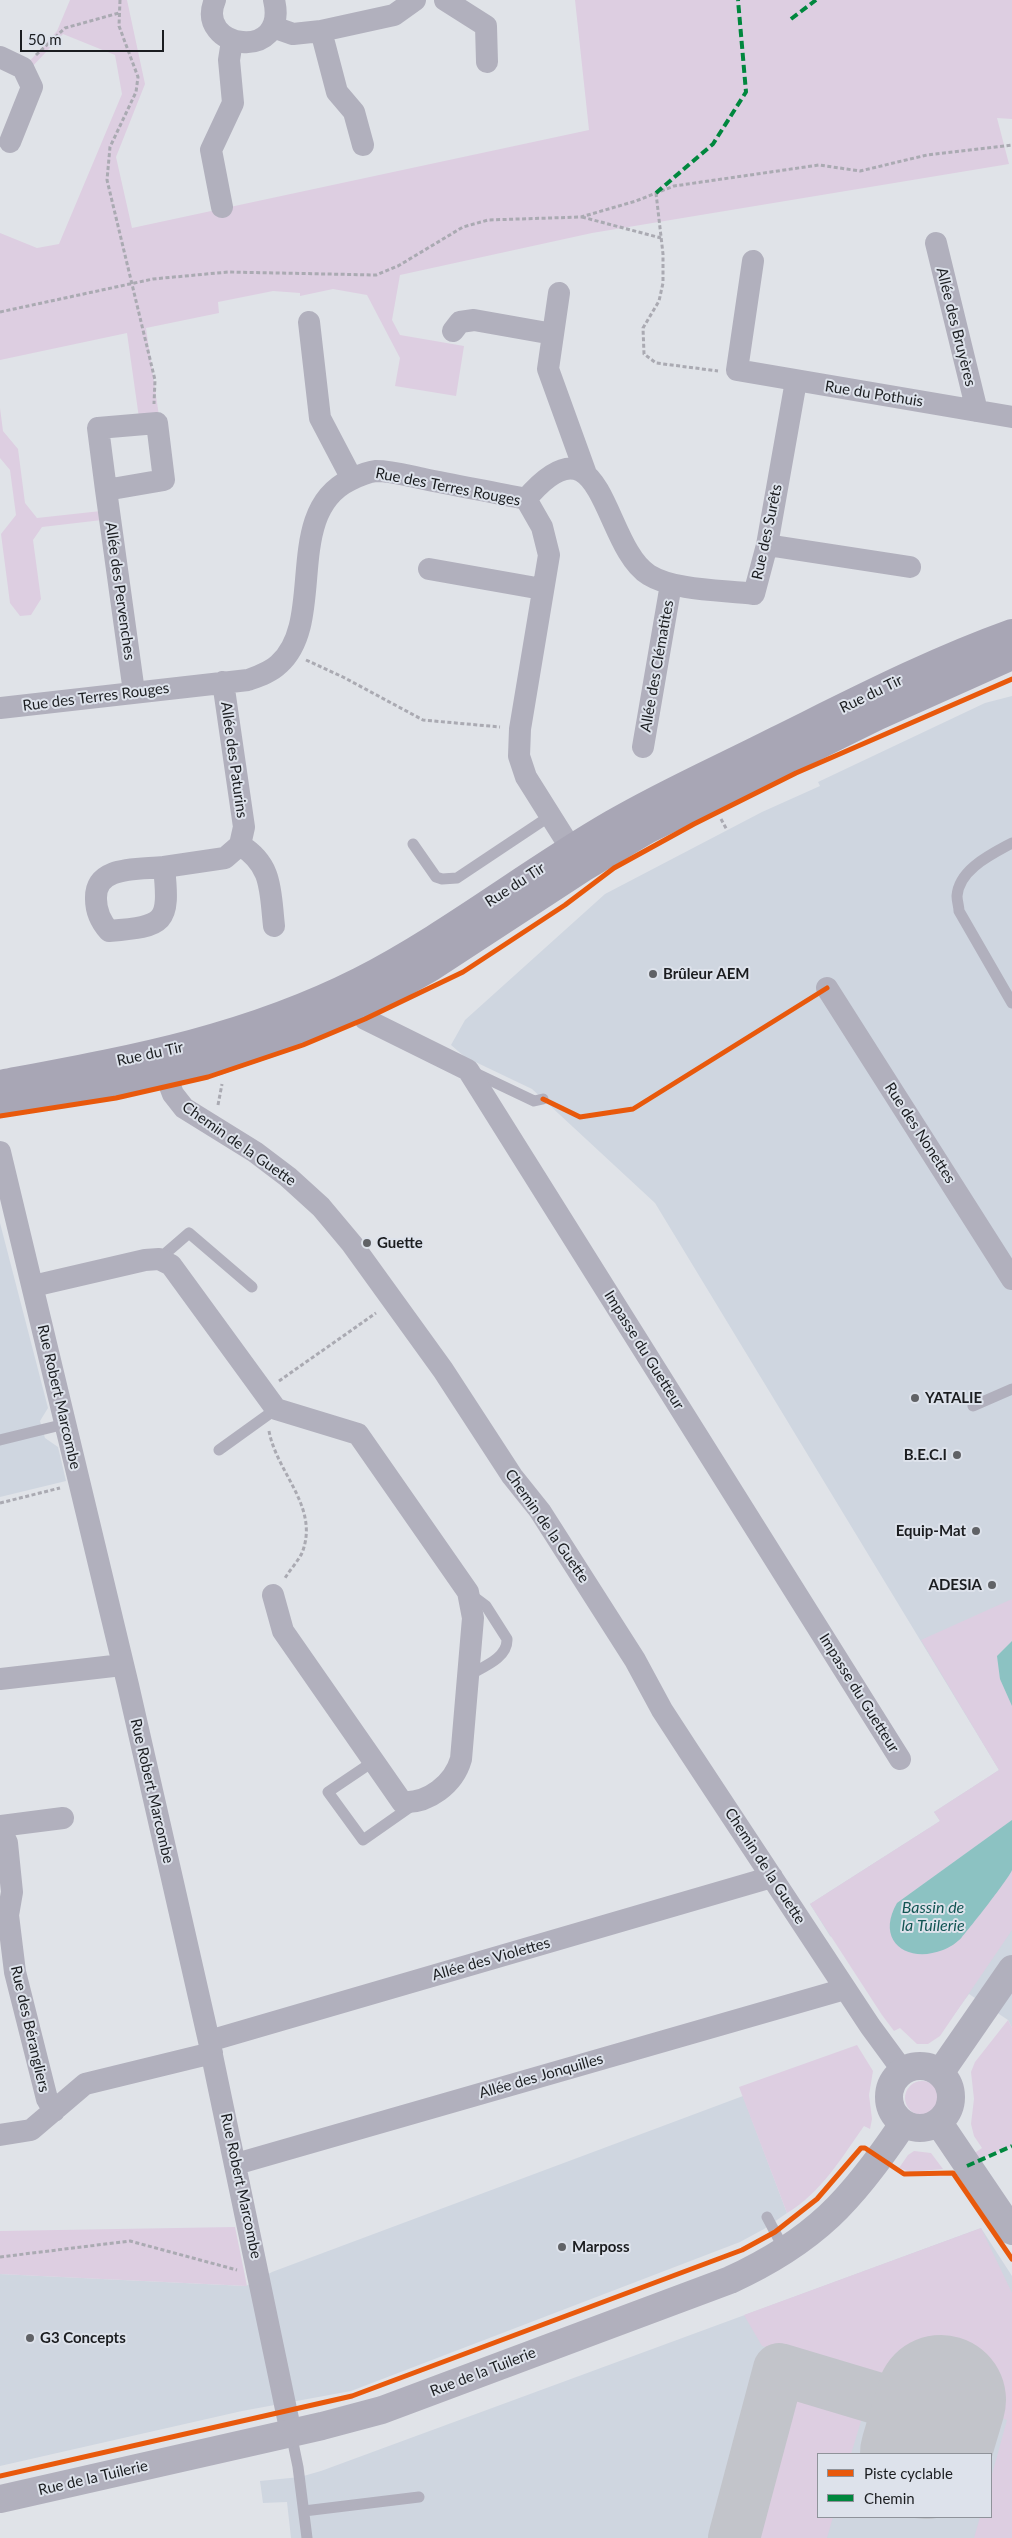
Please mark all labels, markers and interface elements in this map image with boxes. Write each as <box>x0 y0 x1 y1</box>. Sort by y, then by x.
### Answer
scale bar <box>22 20 166 52</box>
text: 50 m <box>28 30 62 48</box>
street label: Allée des Bruyères <box>933 266 979 388</box>
street label: Rue du Pothuis <box>824 377 924 411</box>
street label: Rue des Terres Rouges <box>374 464 522 510</box>
street label: Rue des Surêts <box>748 483 786 581</box>
street label: Allée des Pervenches <box>101 521 139 661</box>
street label: Allée des Clématites <box>637 599 677 733</box>
street label: Rue du Tir <box>837 671 905 717</box>
street label: Rue des Terres Rouges <box>22 679 170 715</box>
street label: Allée des Paturins <box>217 701 251 819</box>
street label: Rue du Tir <box>482 859 548 911</box>
place label: Brûleur AEM <box>663 965 749 983</box>
marker: Brûleur AEM <box>647 968 659 980</box>
street label: Rue du Tir <box>115 1038 185 1070</box>
street label: Rue des Nonettes <box>881 1079 959 1187</box>
street label: Chemin de la Guette <box>179 1098 299 1190</box>
place label: Guette <box>377 1234 423 1252</box>
marker: Guette <box>361 1237 373 1249</box>
street label: Impasse du Guetteur <box>600 1287 688 1413</box>
street label: Rue Robert Marcombe <box>34 1323 84 1471</box>
place label: YATALIE <box>925 1389 982 1407</box>
marker: YATALIE <box>909 1392 921 1404</box>
place label: B.E.C.I <box>904 1446 947 1464</box>
marker: B.E.C.I <box>951 1449 963 1461</box>
street label: Chemin de la Guette <box>501 1466 593 1586</box>
place label: Equip-Mat <box>896 1522 966 1540</box>
marker: Equip-Mat <box>970 1525 982 1537</box>
place label: ADESIA <box>928 1576 982 1594</box>
marker: ADESIA <box>986 1579 998 1591</box>
street label: Impasse du Guetteur <box>815 1630 903 1756</box>
street label: Rue Robert Marcombe <box>127 1717 177 1865</box>
street label: Chemin de la Guette <box>721 1805 809 1927</box>
water label: Bassin de la Tuilerie <box>901 1898 965 1936</box>
street label: Allée des Violettes <box>430 1934 552 1984</box>
street label: Rue des Bérangliers <box>7 1964 53 2094</box>
street label: Allée des Jonquilles <box>477 2050 605 2102</box>
street label: Rue Robert Marcombe <box>217 2112 265 2260</box>
place label: Marposs <box>572 2238 630 2256</box>
marker: Marposs <box>556 2241 568 2253</box>
place label: G3 Concepts <box>40 2329 126 2347</box>
marker: G3 Concepts <box>24 2332 36 2344</box>
street label: Rue de la Tuilerie <box>428 2344 538 2400</box>
legend <box>817 2453 992 2518</box>
street label: Rue de la Tuilerie <box>36 2457 150 2499</box>
text: Piste cyclable <box>864 2464 953 2482</box>
text: Chemin <box>864 2489 915 2507</box>

